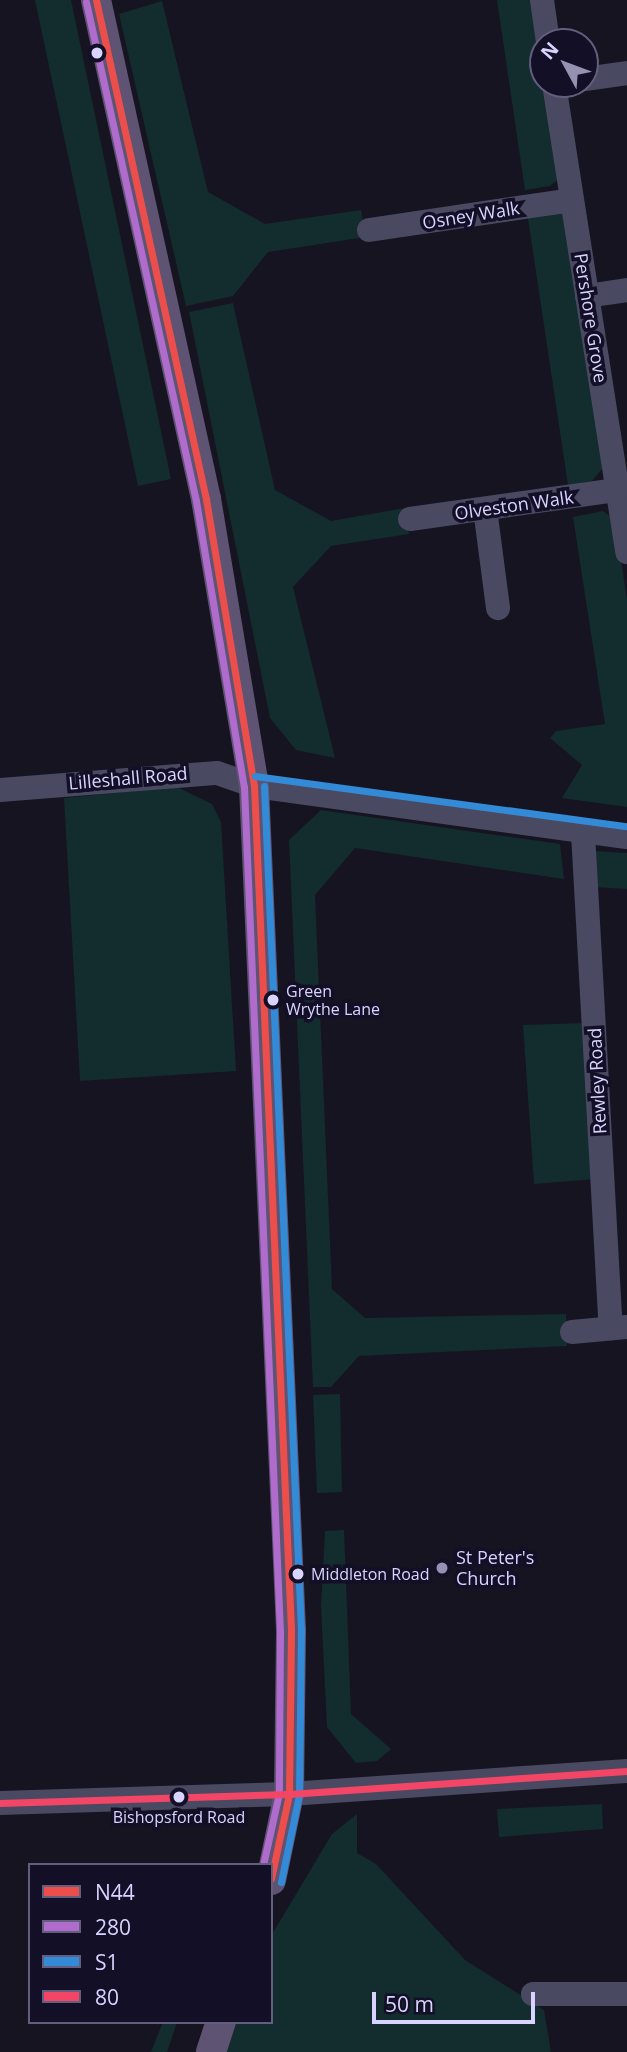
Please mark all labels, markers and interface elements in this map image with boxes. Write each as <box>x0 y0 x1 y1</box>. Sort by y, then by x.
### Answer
north arrow <box>529 28 599 98</box>
text: N <box>535 36 565 65</box>
unlabelled marker <box>90 46 104 60</box>
street label: Osney Walk <box>421 197 521 233</box>
street label: Pershore Grove <box>570 251 612 385</box>
street label: Olveston Walk <box>453 486 575 524</box>
street label: Lilleshall Road <box>68 762 188 794</box>
place label: Green Wrythe Lane <box>286 981 380 1019</box>
marker: Green Wrythe Lane <box>266 993 280 1007</box>
street label: Rewley Road <box>583 1027 611 1135</box>
place label: St Peter's Church <box>456 1547 534 1590</box>
marker: St Peter's Church <box>434 1560 450 1576</box>
place label: Middleton Road <box>311 1564 430 1584</box>
marker: Middleton Road <box>291 1567 305 1581</box>
marker: Bishopsford Road <box>172 1790 186 1804</box>
place label: Bishopsford Road <box>113 1807 245 1827</box>
legend <box>28 1863 273 2024</box>
text: N44 <box>95 1878 135 1906</box>
text: 280 <box>95 1913 131 1941</box>
text: S1 <box>95 1948 119 1976</box>
scale bar <box>375 1979 538 2023</box>
text: 80 <box>95 1983 119 2011</box>
text: 50 m <box>385 1990 434 2018</box>

